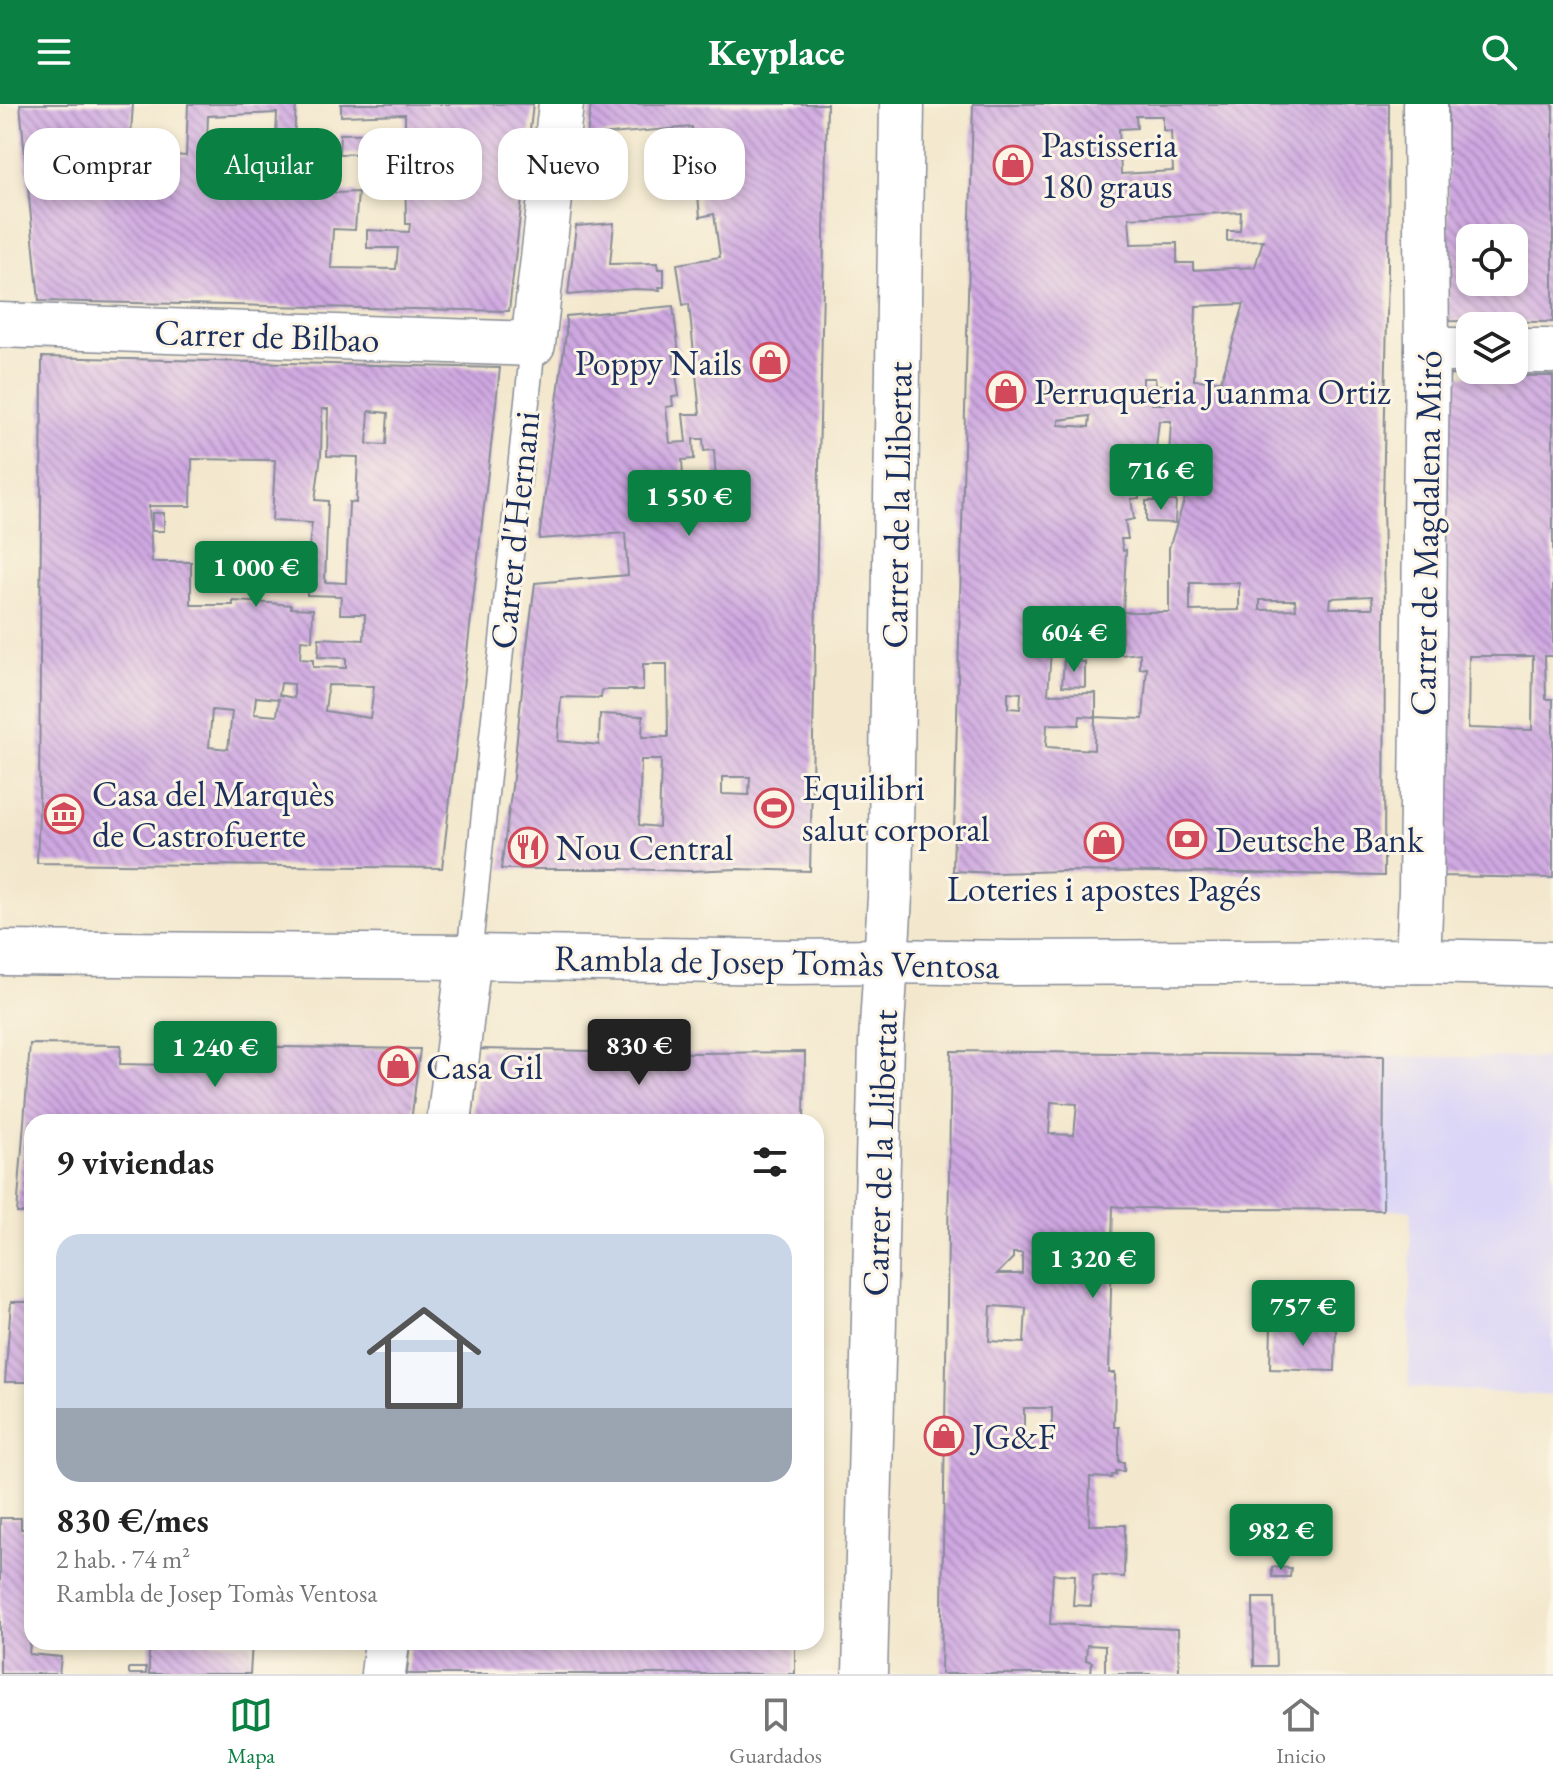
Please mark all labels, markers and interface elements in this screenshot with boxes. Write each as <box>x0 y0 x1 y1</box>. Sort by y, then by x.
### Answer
text: Keyplace <box>708 29 845 76</box>
icon: menu <box>32 30 76 74</box>
icon: search <box>1477 30 1521 74</box>
place label: Pastisseria 180 graus <box>1041 121 1178 209</box>
chip: Comprar <box>24 128 180 200</box>
chip: Alquilar <box>196 128 342 200</box>
chip: Filtros <box>358 128 482 200</box>
chip: Nuevo <box>498 128 628 200</box>
chip: Piso <box>644 128 745 200</box>
shop icon: Pastisseria 180 graus <box>992 144 1034 186</box>
map controls <box>1456 224 1528 384</box>
button: locate <box>1456 224 1528 296</box>
street label: Carrer de Bilbao <box>154 308 380 363</box>
button: layers <box>1456 312 1528 384</box>
place label: Poppy Nails <box>575 339 742 386</box>
shop icon: Poppy Nails <box>749 341 791 383</box>
street label: Carrer de Magdalena Miró <box>1399 350 1452 716</box>
street label: Carrer de la Llibertat <box>870 360 923 649</box>
place label: Perruqueria Juanma Ortiz <box>1034 368 1391 415</box>
shop icon: Perruqueria Juanma Ortiz <box>985 370 1027 412</box>
street label: Carrer d'Hernani <box>479 409 550 651</box>
pin: 716 € <box>1105 444 1217 512</box>
text: 716 € <box>1128 453 1194 487</box>
pin: 1 550 € <box>615 470 763 538</box>
text: 1 550 € <box>646 479 732 513</box>
pin: 1 000 € <box>182 541 330 609</box>
text: 1 000 € <box>213 550 299 584</box>
pin: 604 € <box>1018 606 1130 674</box>
text: 604 € <box>1041 615 1107 649</box>
place label: Equilibri salut corporal <box>802 764 989 852</box>
place label: Casa del Marquès de Castrofuerte <box>92 770 335 858</box>
sports icon: Equilibri salut corporal <box>753 787 795 829</box>
museum icon: Casa del Marquès de Castrofuerte <box>43 793 85 835</box>
place label: Deutsche Bank <box>1215 816 1425 863</box>
bank icon: Deutsche Bank <box>1166 818 1208 860</box>
shop icon: Loteries i apostes Pagés <box>1083 821 1125 863</box>
place label: Nou Central <box>556 824 733 871</box>
restaurant icon: Nou Central <box>507 826 549 868</box>
place label: Loteries i apostes Pagés <box>947 865 1261 912</box>
street label: Rambla de Josep Tomàs Ventosa <box>554 934 1001 989</box>
street label: Carrer de la Llibertat <box>851 1008 908 1297</box>
pin: 830 € <box>583 1019 695 1087</box>
pin: 1 240 € <box>141 1021 289 1089</box>
text: 830 € <box>606 1028 672 1062</box>
text: 1 240 € <box>172 1030 258 1064</box>
place label: Casa Gil <box>426 1043 543 1090</box>
shop icon: Casa Gil <box>377 1045 419 1087</box>
text: 9 viviendas <box>56 1140 214 1184</box>
icon: filters <box>748 1140 792 1184</box>
pin: 1 320 € <box>1019 1232 1167 1300</box>
text: 1 320 € <box>1050 1241 1136 1275</box>
pin: 757 € <box>1247 1280 1359 1348</box>
icon: home <box>352 1286 496 1430</box>
text: 757 € <box>1270 1289 1336 1323</box>
place label: JG&F <box>969 1413 1056 1460</box>
shop icon: JG&F <box>923 1415 965 1457</box>
text: 830 €/mes <box>56 1498 209 1542</box>
pin: 982 € <box>1225 1504 1337 1572</box>
text: 982 € <box>1248 1513 1314 1547</box>
text: 2 hab. · 74 m² <box>56 1542 190 1576</box>
text: Rambla de Josep Tomàs Ventosa <box>56 1576 378 1610</box>
tab: Mapa <box>227 1693 275 1770</box>
tab: Guardados <box>729 1693 822 1770</box>
tab: Inicio <box>1276 1693 1326 1770</box>

